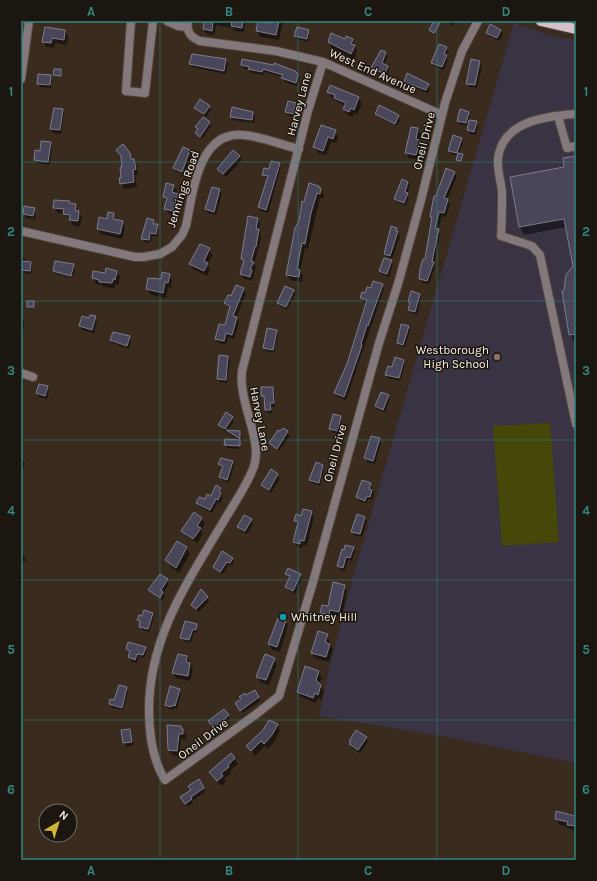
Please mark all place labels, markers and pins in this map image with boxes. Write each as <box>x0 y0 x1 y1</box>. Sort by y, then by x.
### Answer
place label: Westborough High School <box>416 343 489 371</box>
marker: Westborough High School <box>492 352 502 362</box>
place label: Whitney Hill <box>291 610 357 624</box>
marker: Whitney Hill <box>278 612 288 622</box>

